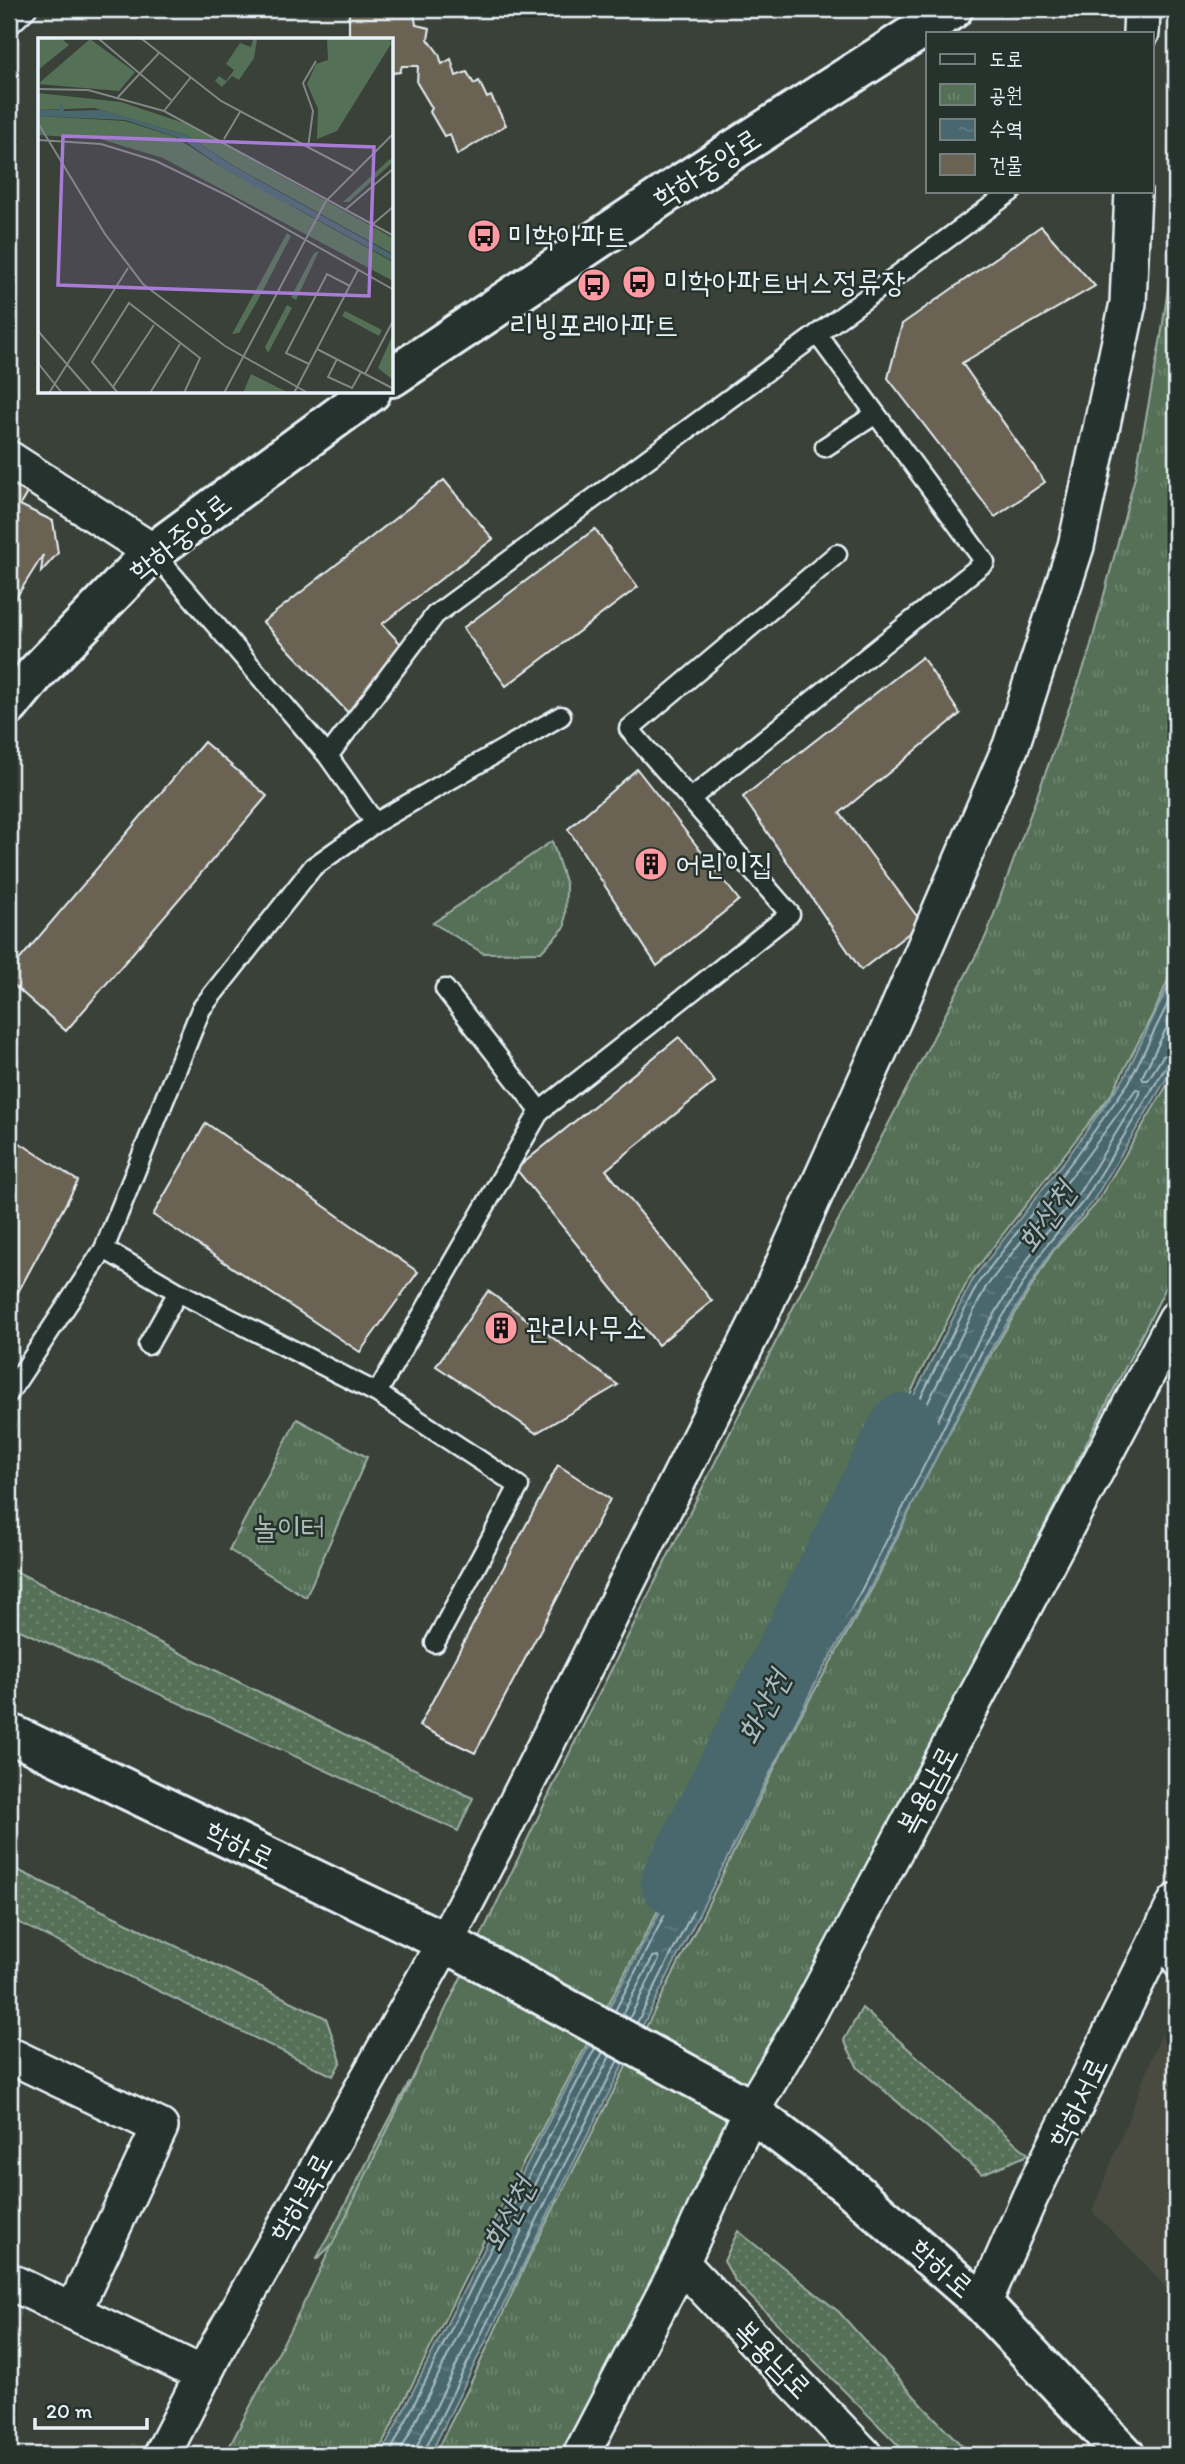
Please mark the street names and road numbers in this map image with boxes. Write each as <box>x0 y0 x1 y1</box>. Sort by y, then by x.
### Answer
street label: 학하중앙로 <box>646 119 767 216</box>
street label: 학하중앙로 <box>121 484 238 589</box>
street label: 복용남로 <box>888 1738 966 1841</box>
street label: 학하로 <box>200 1812 281 1877</box>
street label: 학하서로 <box>1040 2050 1115 2153</box>
street label: 학하북로 <box>261 2146 340 2248</box>
street label: 학하로 <box>903 2230 982 2305</box>
street label: 복용남로 <box>727 2311 820 2406</box>

